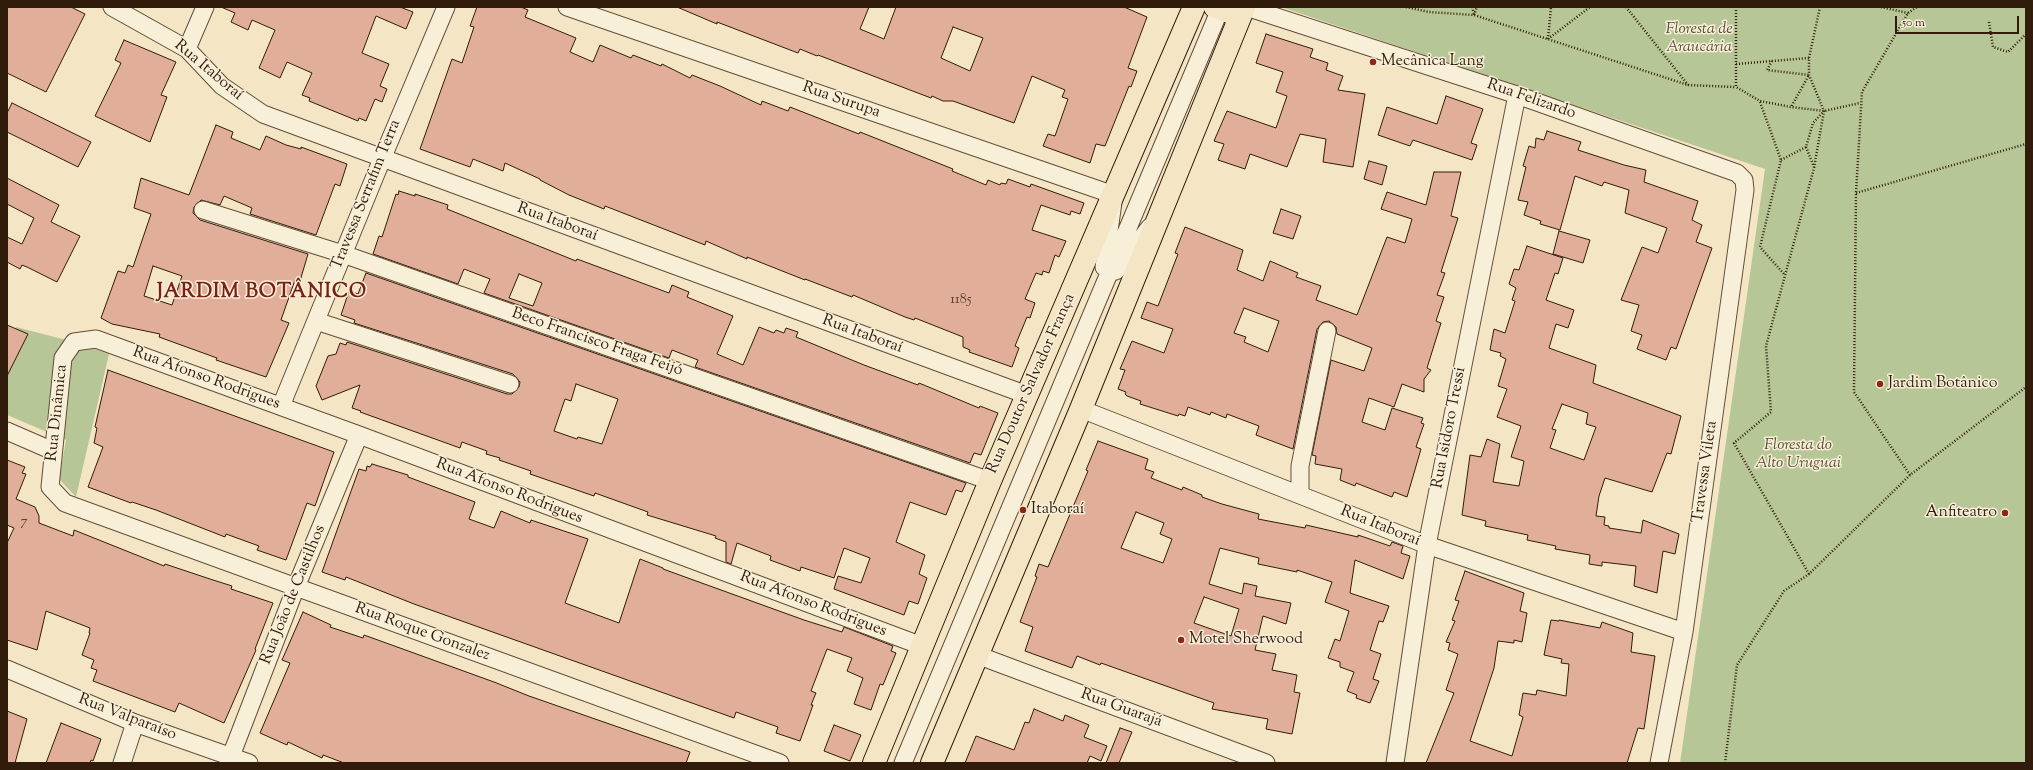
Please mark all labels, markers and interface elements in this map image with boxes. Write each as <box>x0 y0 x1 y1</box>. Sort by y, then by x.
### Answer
scale bar <box>1897 8 2021 34</box>
text: 50 m <box>1902 14 1925 32</box>
park label: Floresta de Araucária <box>1665 20 1733 58</box>
street label: Rua Itaboraí <box>170 37 246 105</box>
place label: Mecânica Lang <box>1381 52 1484 72</box>
marker: Mecânica Lang <box>1368 57 1378 67</box>
street label: Rua Felizardo <box>1484 76 1578 124</box>
street label: Rua Surupa <box>799 79 883 123</box>
street label: Travessa Serrafim Terra <box>328 117 406 273</box>
street label: Rua Itaboraí <box>514 200 600 246</box>
district label: JARDIM BOTÂNICO <box>157 282 367 306</box>
street label: Rua Doutor Salvador França <box>984 291 1080 477</box>
house number: 1185 <box>950 293 972 309</box>
street label: Beco Francisco Fraga Feijó <box>509 305 685 381</box>
street label: Rua Itaboraí <box>819 312 905 358</box>
street label: Rua Afonso Rodrigues <box>130 343 282 415</box>
street label: Rua Dinâmica <box>43 364 73 462</box>
street label: Rua Isidoro Tressi <box>1429 366 1471 490</box>
place label: Jardim Botânico <box>1888 374 1998 394</box>
marker: Jardim Botânico <box>1875 379 1885 389</box>
street label: Travessa Vileta <box>1689 420 1723 524</box>
park label: Floresta do Alto Uruguai <box>1755 436 1841 474</box>
street label: Rua Afonso Rodrigues <box>433 455 585 529</box>
place label: Itaboraí <box>1031 500 1084 520</box>
street label: Rua Itaboraí <box>1337 502 1423 552</box>
place label: Anfiteatro <box>1926 503 1997 523</box>
marker: Itaboraí <box>1018 505 1028 515</box>
marker: Anfiteatro <box>2000 508 2010 518</box>
house number: 7 <box>20 515 28 531</box>
street label: Rua João de Castilhos <box>257 523 331 667</box>
street label: Rua Afonso Rodrigues <box>737 568 889 642</box>
street label: Rua Roque Gonzalez <box>352 600 492 666</box>
place label: Motel Sherwood <box>1189 630 1303 650</box>
marker: Motel Sherwood <box>1176 635 1186 645</box>
street label: Rua Guarajá <box>1078 685 1164 733</box>
street label: Rua Valparaíso <box>75 690 179 746</box>

